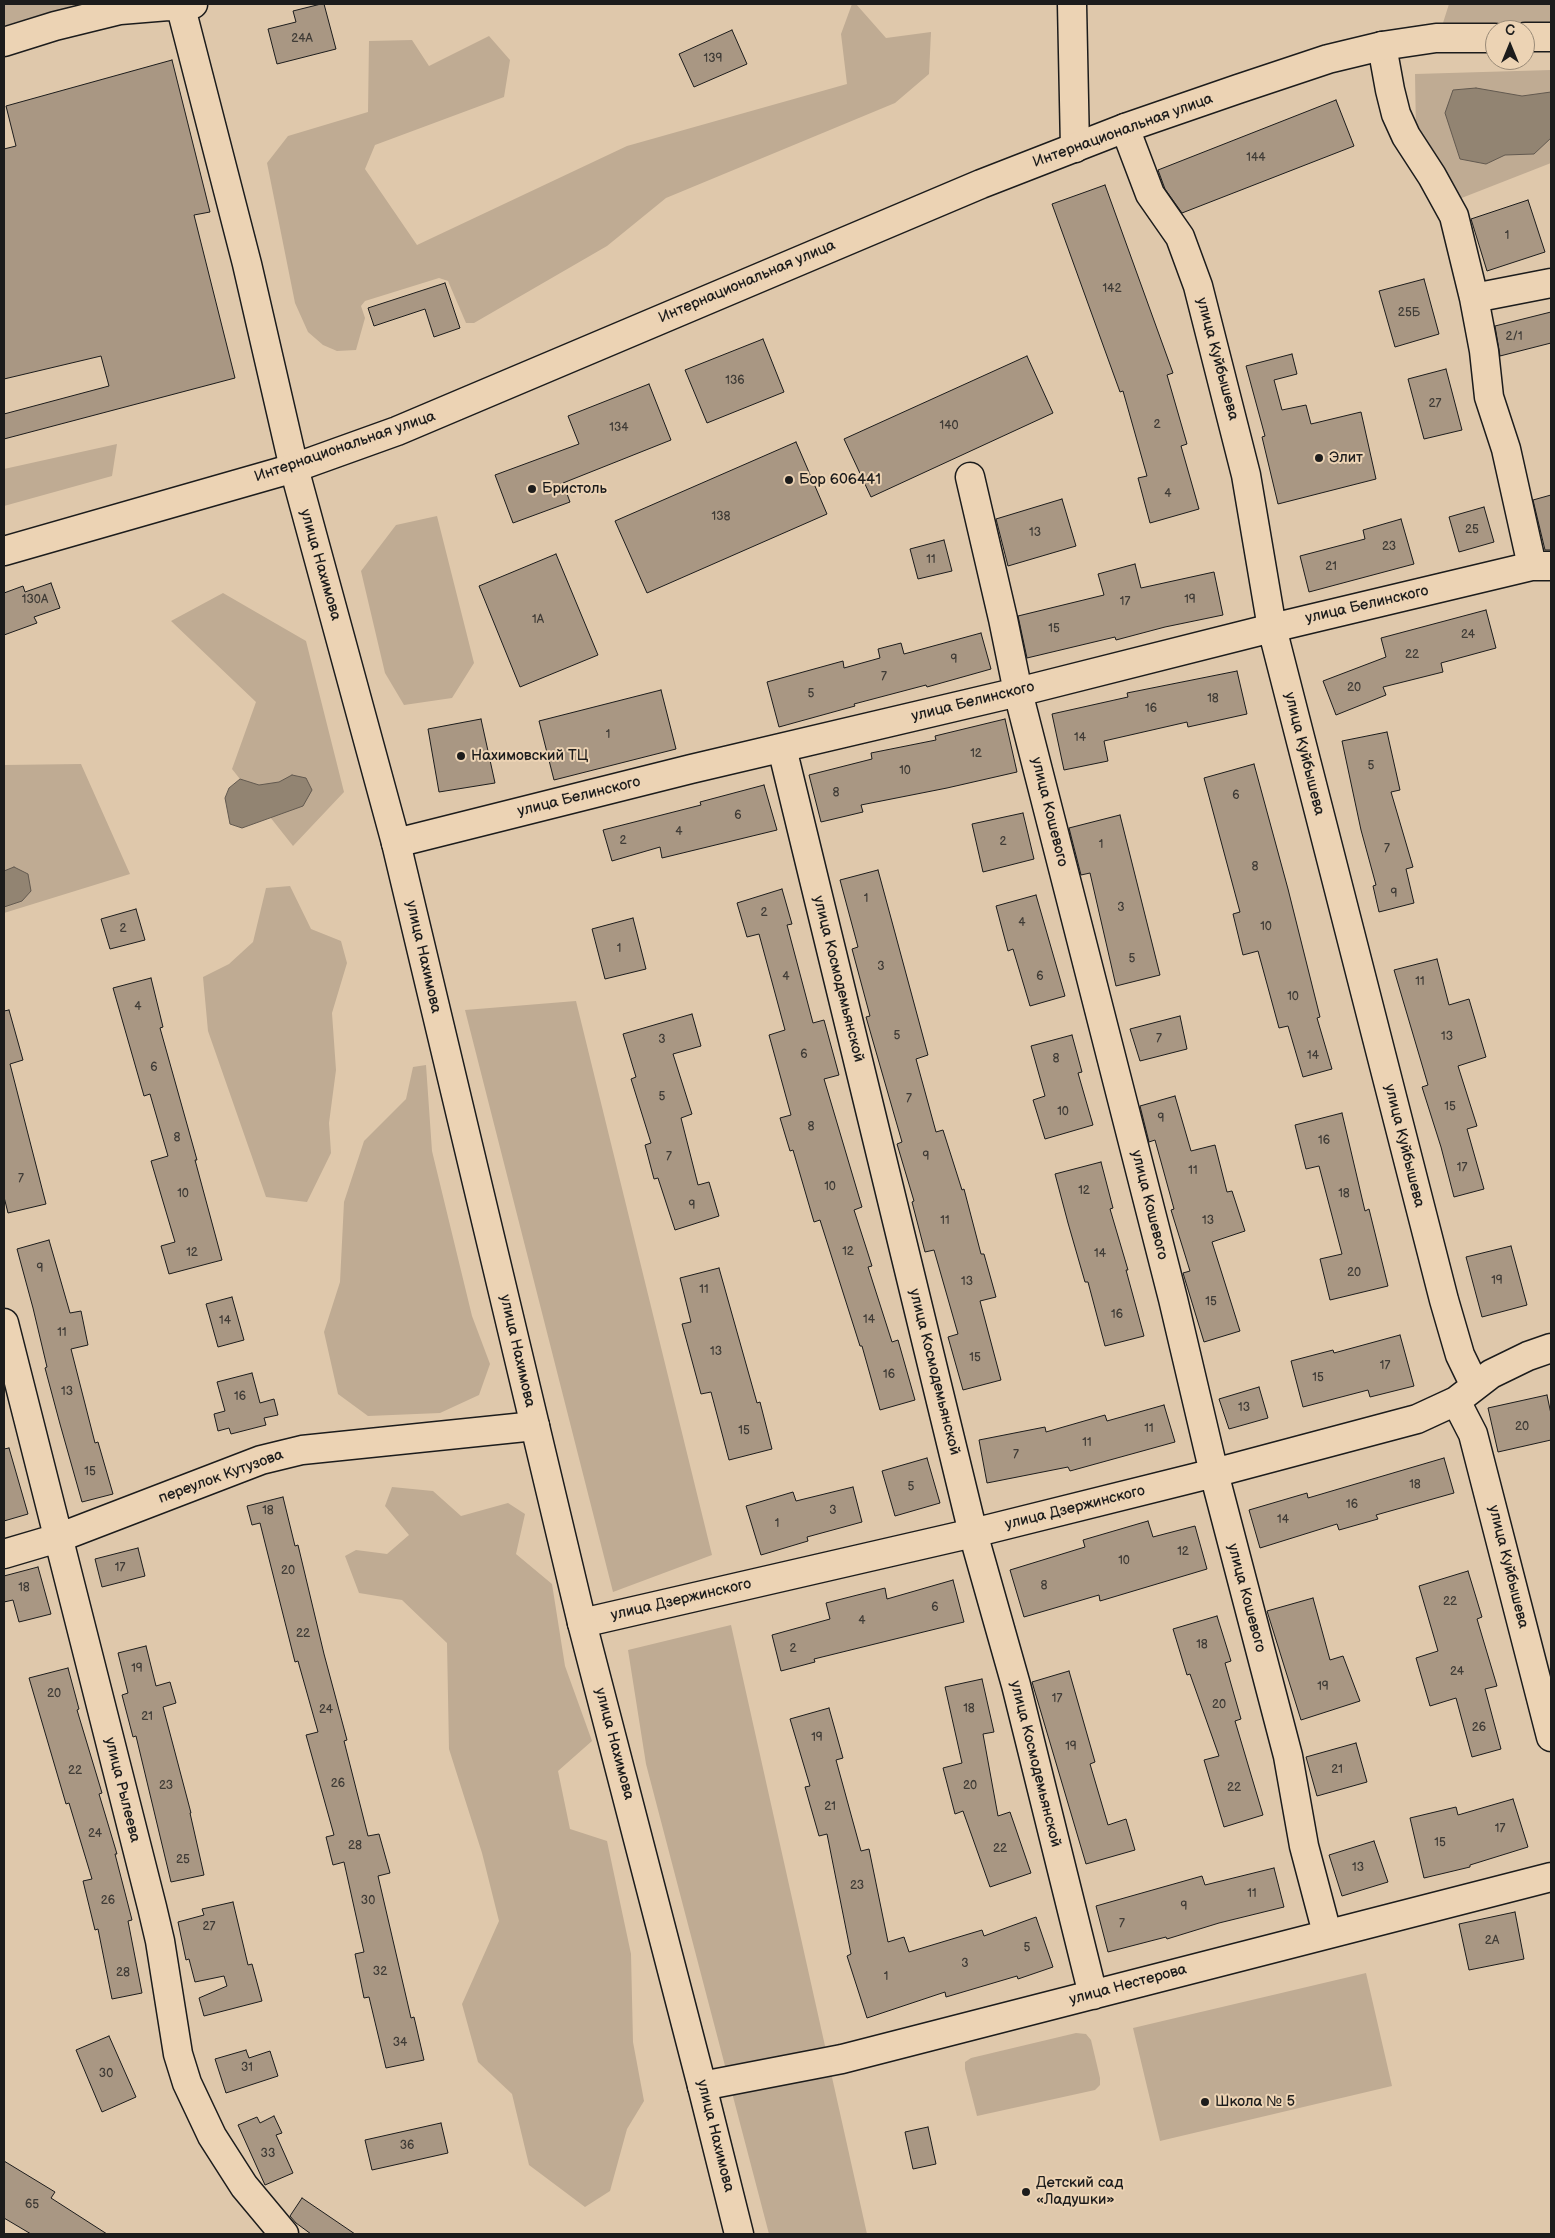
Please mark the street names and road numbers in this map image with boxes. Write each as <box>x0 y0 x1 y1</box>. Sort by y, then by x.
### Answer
street label: Интернациональная улица <box>1031 90 1215 172</box>
street label: Интернациональная улица <box>656 237 838 327</box>
street label: улица Куйбышева <box>1192 296 1242 422</box>
street label: Интернациональная улица <box>252 408 438 486</box>
street label: улица Нахимова <box>295 507 345 623</box>
street label: улица Белинского <box>1304 582 1430 628</box>
street label: улица Белинского <box>910 678 1036 726</box>
street label: улица Куйбышева <box>1280 691 1328 817</box>
street label: улица Кошевого <box>1027 755 1071 869</box>
street label: улица Белинского <box>516 773 642 821</box>
street label: улица Космодемьянской <box>809 894 867 1064</box>
street label: улица Нахимова <box>401 899 445 1015</box>
street label: улица Куйбышева <box>1380 1083 1428 1209</box>
street label: улица Кошевого <box>1127 1148 1171 1262</box>
street label: улица Космодемьянской <box>905 1287 963 1457</box>
street label: улица Нахимова <box>495 1293 539 1409</box>
street label: переулок Кутузова <box>156 1446 286 1508</box>
street label: улица Дзержинского <box>1003 1482 1147 1534</box>
street label: улица Куйбышева <box>1484 1504 1532 1630</box>
street label: улица Кошевого <box>1223 1542 1269 1654</box>
street label: улица Дзержинского <box>609 1575 753 1625</box>
street label: улица Космодемьянской <box>1006 1679 1064 1849</box>
street label: улица Нахимова <box>590 1686 638 1802</box>
street label: улица Рылеева <box>100 1736 144 1844</box>
street label: улица Нестерова <box>1067 1961 1189 2009</box>
street label: улица Нахимова <box>692 2078 738 2194</box>

